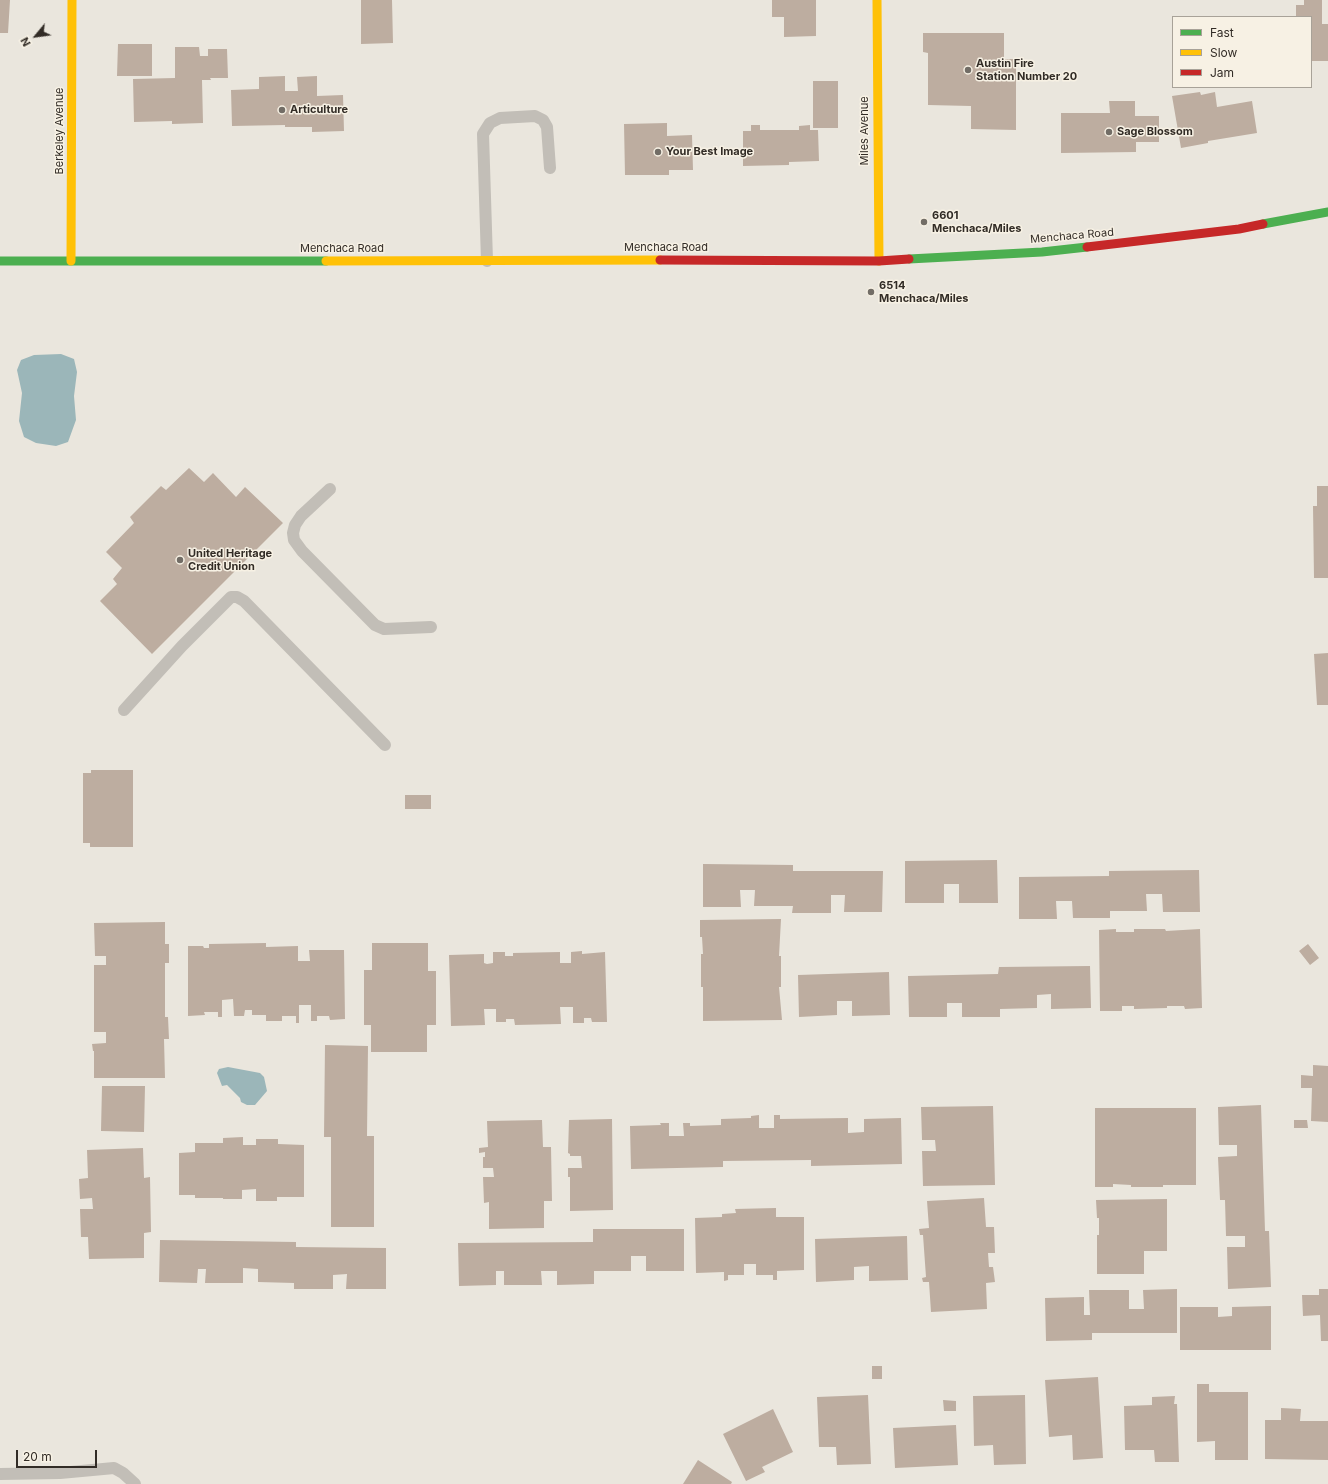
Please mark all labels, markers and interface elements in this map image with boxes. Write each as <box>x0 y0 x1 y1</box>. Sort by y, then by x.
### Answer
north arrow <box>16 16 56 56</box>
legend <box>1172 16 1312 88</box>
text: Fast <box>1210 25 1234 40</box>
text: N <box>17 35 34 49</box>
text: Slow <box>1210 45 1237 60</box>
place label: Austin Fire Station Number 20 <box>976 57 1077 83</box>
marker: Austin Fire Station Number 20 <box>963 65 973 75</box>
text: Jam <box>1210 65 1234 80</box>
street label: Berkeley Avenue <box>53 88 67 174</box>
street label: Miles Avenue <box>858 96 872 166</box>
place label: Articulture <box>290 103 348 117</box>
marker: Articulture <box>277 105 287 115</box>
place label: Sage Blossom <box>1117 125 1193 139</box>
marker: Sage Blossom <box>1104 127 1114 137</box>
place label: Your Best Image <box>666 145 753 159</box>
marker: Your Best Image <box>653 147 663 157</box>
place label: 6601 Menchaca/Miles <box>932 209 1022 235</box>
marker: 6601 Menchaca/Miles <box>919 217 929 227</box>
street label: Menchaca Road <box>1030 226 1114 246</box>
street label: Menchaca Road <box>624 241 708 255</box>
street label: Menchaca Road <box>300 242 384 256</box>
place label: 6514 Menchaca/Miles <box>879 279 969 305</box>
marker: 6514 Menchaca/Miles <box>866 287 876 297</box>
place label: United Heritage Credit Union <box>188 547 272 573</box>
marker: United Heritage Credit Union <box>175 555 185 565</box>
scale bar <box>18 1442 99 1468</box>
text: 20 m <box>23 1449 52 1464</box>

